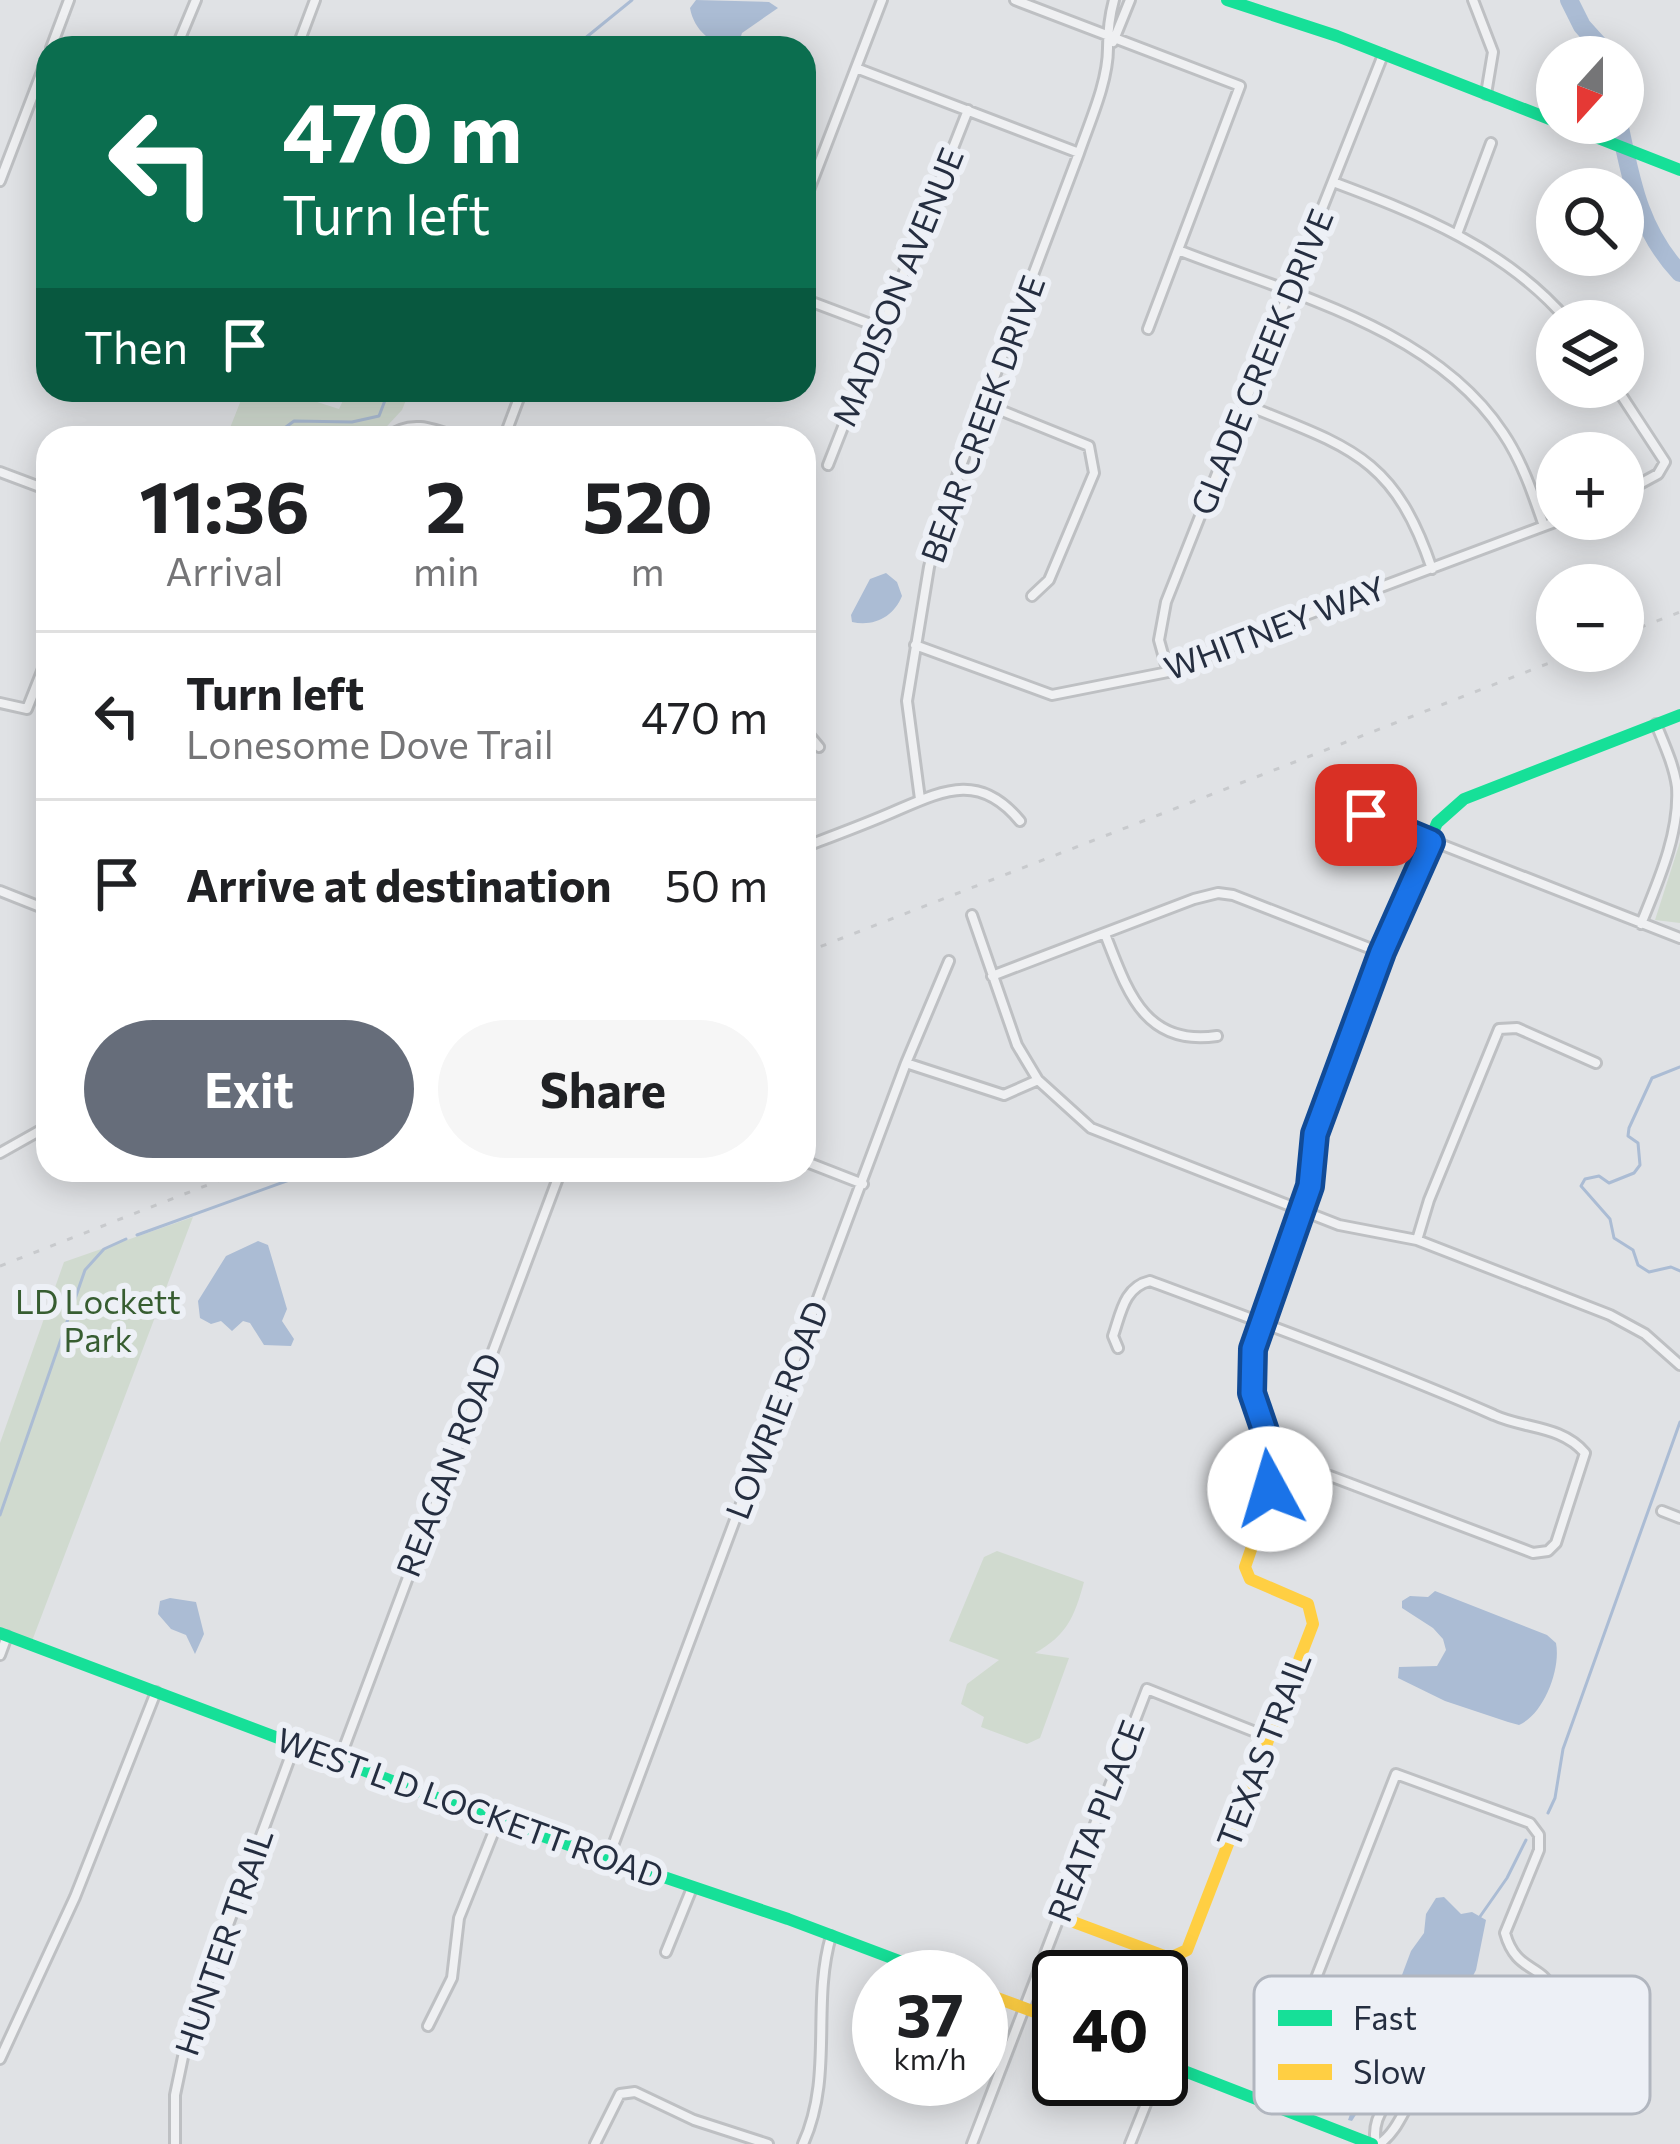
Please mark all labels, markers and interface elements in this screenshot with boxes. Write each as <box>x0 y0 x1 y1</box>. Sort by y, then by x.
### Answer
north arrow <box>1536 36 1644 144</box>
map controls <box>1536 36 1644 672</box>
text: 470 m <box>282 78 523 180</box>
icon: left <box>84 84 240 240</box>
street label: MADISON AVENUE <box>822 141 971 432</box>
button: search <box>1536 168 1644 276</box>
text: Turn left <box>282 180 490 246</box>
street label: GLADE CREEK DRIVE <box>1180 202 1341 520</box>
street label: BEAR CREEK DRIVE <box>911 269 1053 568</box>
button: layers <box>1536 300 1644 408</box>
icon: arrive <box>212 312 278 378</box>
text: Then <box>84 318 188 373</box>
button: + <box>1536 432 1644 540</box>
text: 11:36 <box>139 460 310 548</box>
text: 2 <box>426 460 467 548</box>
text: 520 <box>582 460 713 548</box>
text: Arrival <box>165 546 283 594</box>
text: min <box>413 546 479 594</box>
text: m <box>631 546 665 594</box>
button: − <box>1536 564 1644 672</box>
street label: WHITNEY WAY <box>1158 566 1391 688</box>
text: Turn left <box>186 664 364 719</box>
icon: left <box>84 683 150 749</box>
text: 470 m <box>641 688 768 743</box>
text: Lonesome Dove Trail <box>186 719 554 767</box>
pin <box>1315 764 1417 866</box>
icon: arrive <box>1333 782 1399 848</box>
icon: arrive <box>84 851 150 917</box>
text: Arrive at destination <box>186 856 612 911</box>
text: 50 m <box>665 856 768 911</box>
button: Exit <box>84 1020 414 1158</box>
button: Share <box>438 1020 768 1158</box>
park label: LD Lockett Park <box>15 1280 181 1359</box>
street label: LOWRIE ROAD <box>715 1295 836 1524</box>
street label: REAGAN ROAD <box>386 1347 509 1582</box>
position arrow <box>1207 1426 1333 1552</box>
street label: TEXAS TRAIL <box>1207 1646 1319 1853</box>
street label: REATA PLACE <box>1037 1714 1152 1927</box>
street label: WEST L D LOCKETT ROAD <box>272 1717 669 1896</box>
street label: HUNTER TRAIL <box>165 1823 281 2060</box>
speed limit sign: 40 <box>1032 1950 1188 2106</box>
text: 37 <box>896 1976 964 2049</box>
legend <box>1254 1976 1650 2114</box>
text: Fast <box>1353 1996 1417 2037</box>
text: km/h <box>894 2039 966 2076</box>
text: Slow <box>1353 2050 1426 2091</box>

